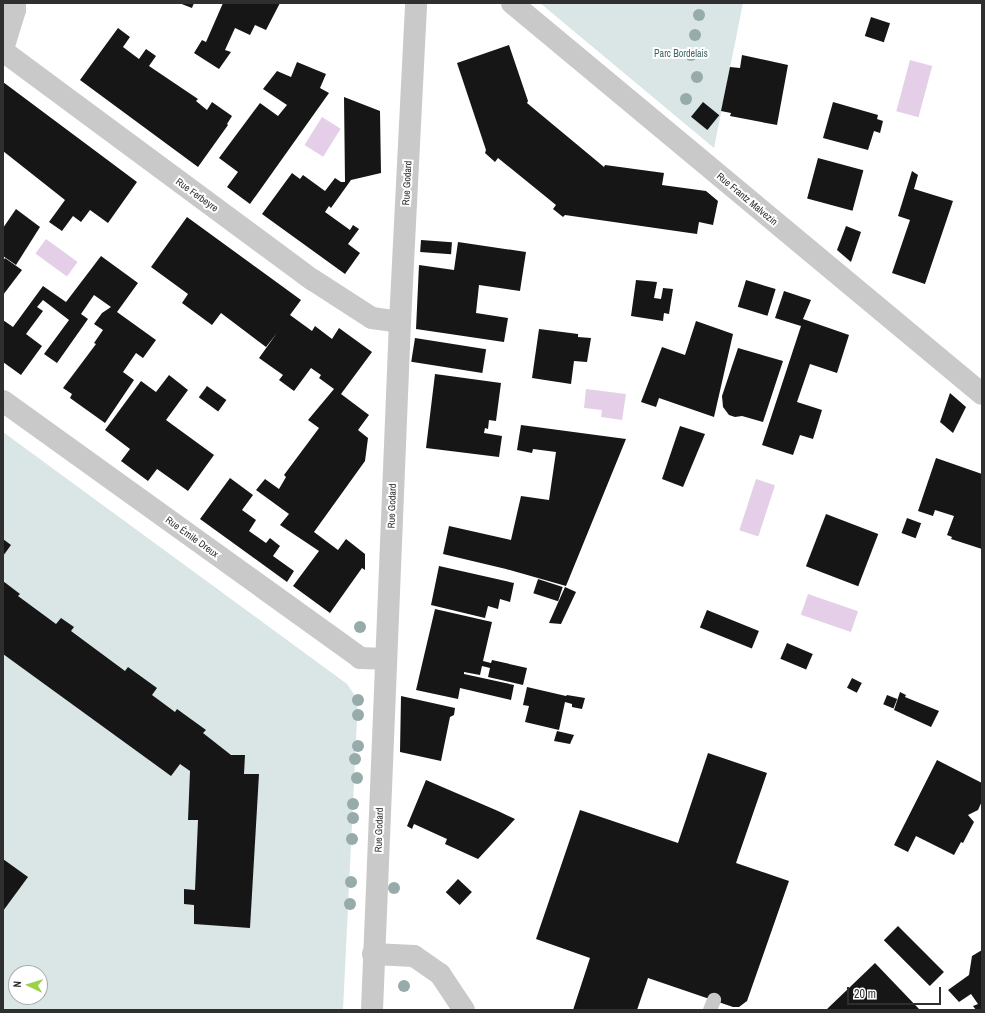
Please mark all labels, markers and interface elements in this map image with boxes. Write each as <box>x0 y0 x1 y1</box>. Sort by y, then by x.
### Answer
park label: Parc Bordelais <box>654 48 708 60</box>
street label: Rue Godard <box>400 160 414 206</box>
street label: Rue Frantz Malvezin <box>714 170 780 228</box>
street label: Rue Ferbeyre <box>173 176 221 214</box>
street label: Rue Godard <box>385 483 399 529</box>
street label: Rue Émile Dreux <box>163 514 221 560</box>
street label: Rue Godard <box>372 807 386 853</box>
north arrow <box>8 965 48 1005</box>
scale bar <box>849 979 943 1005</box>
text: N <box>10 981 24 988</box>
text: 20 m <box>854 986 876 1002</box>

